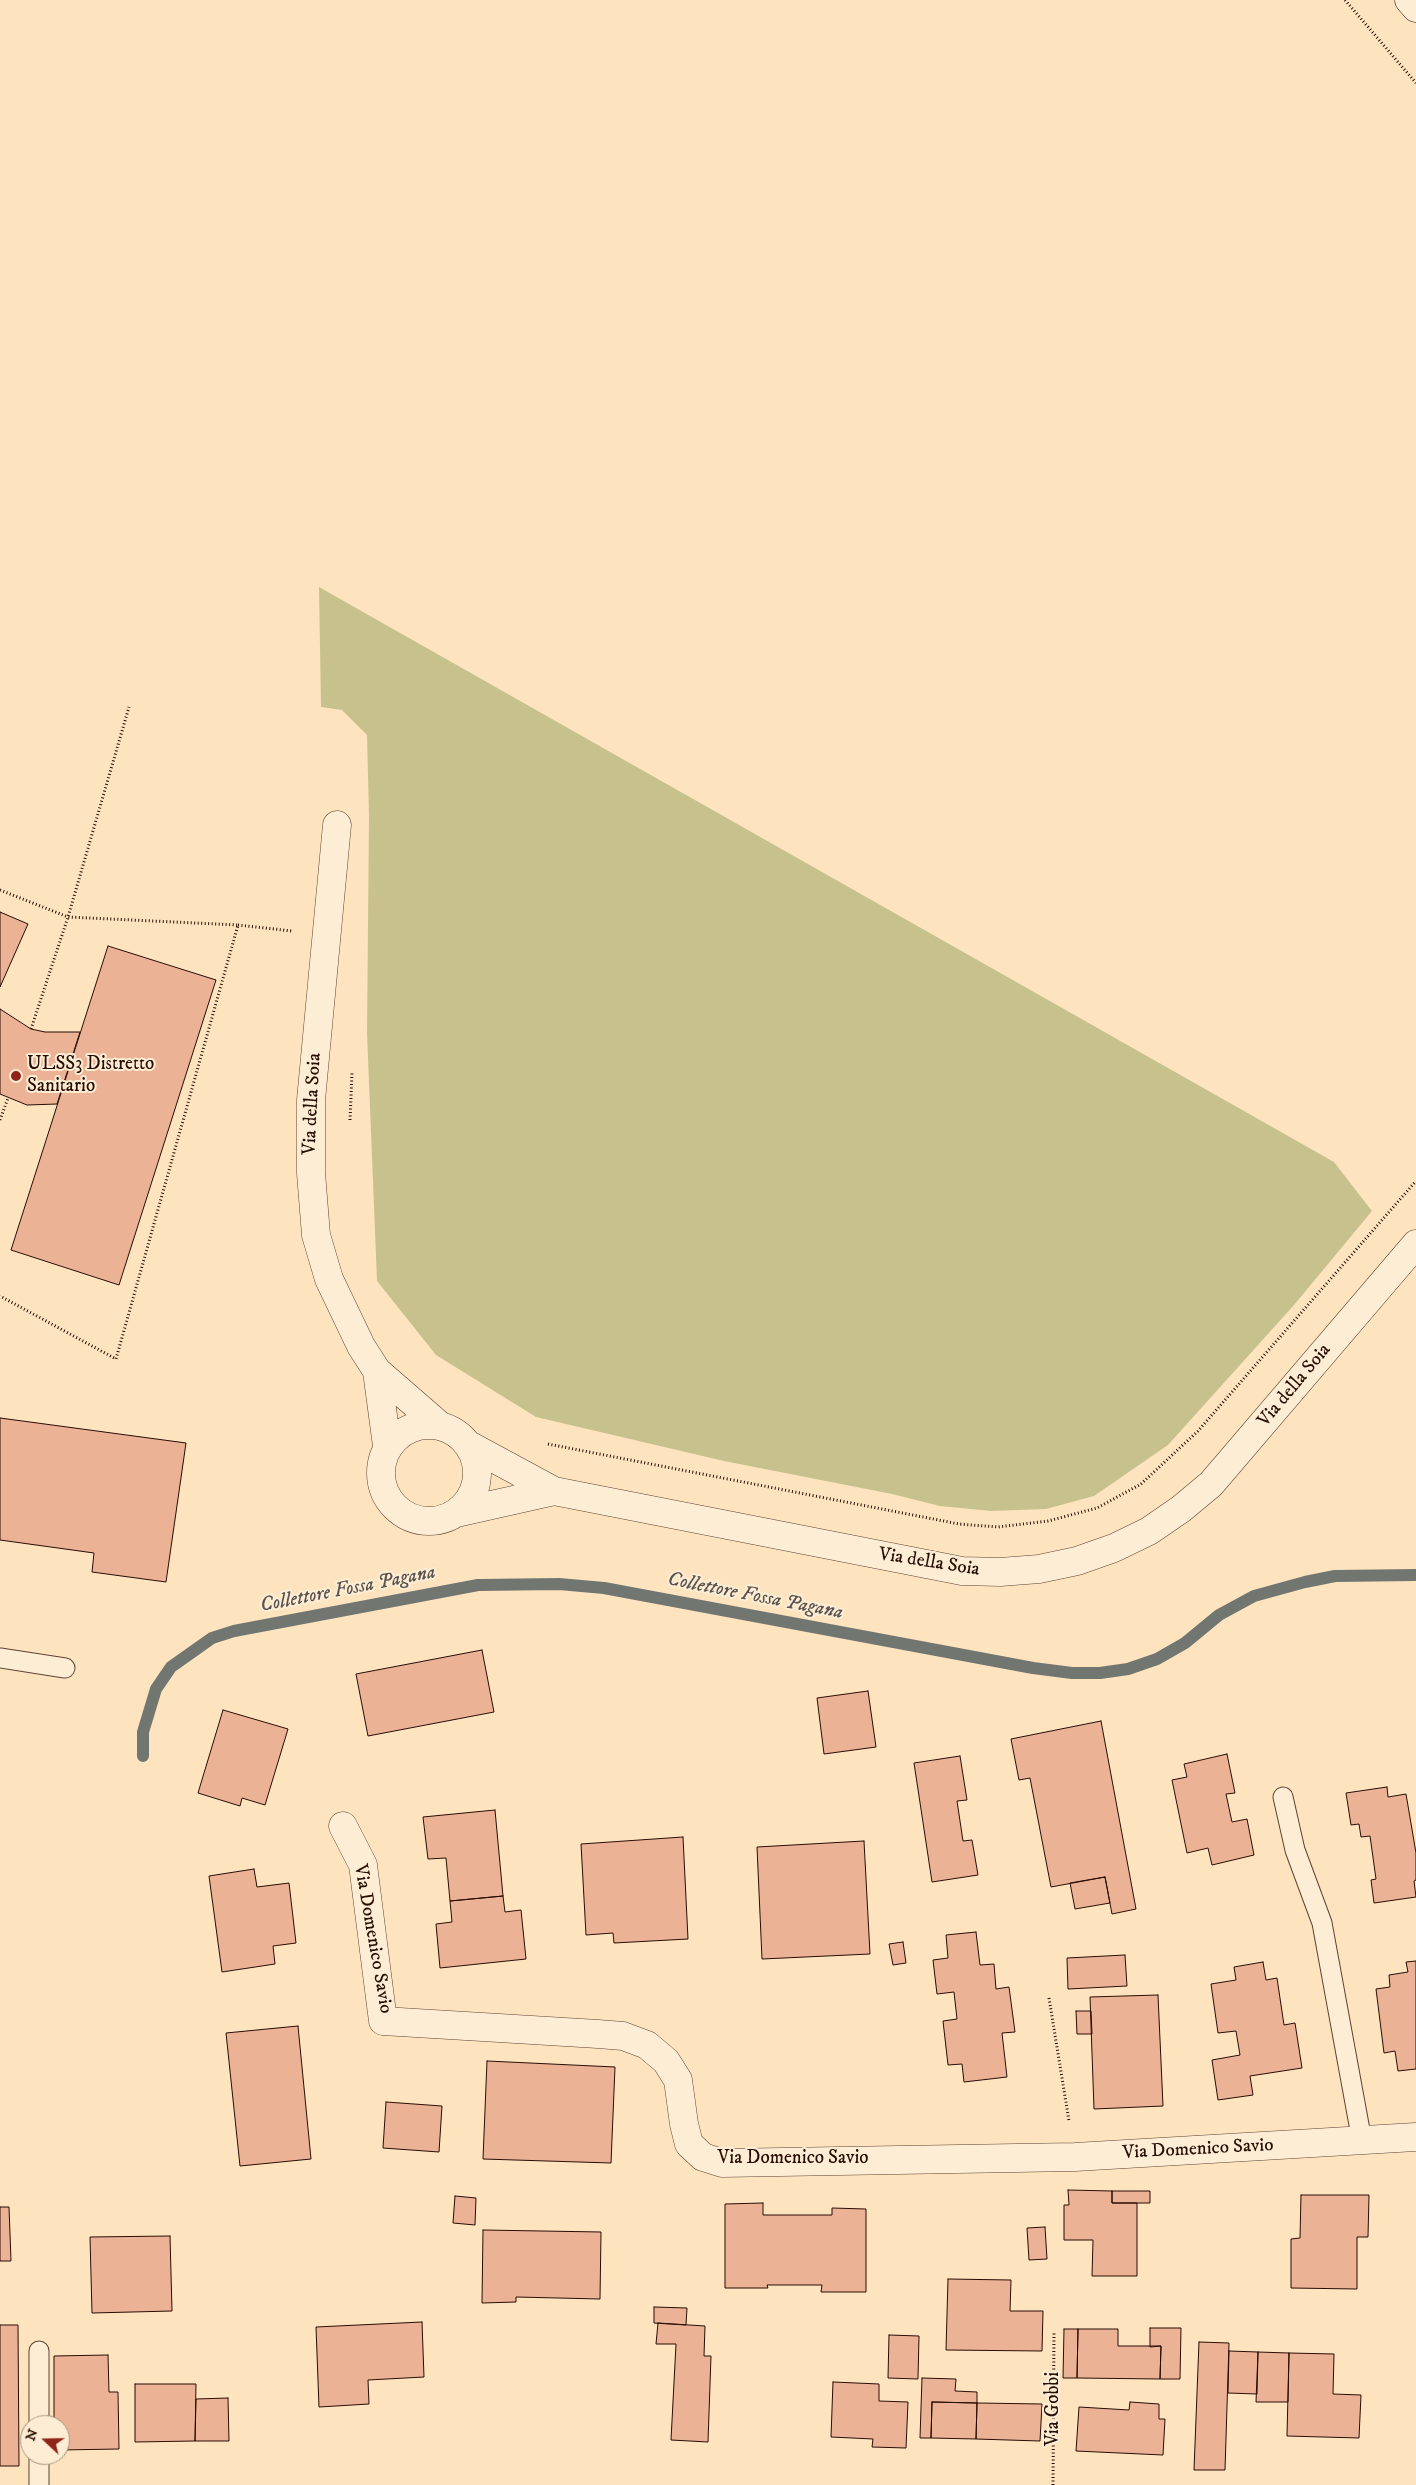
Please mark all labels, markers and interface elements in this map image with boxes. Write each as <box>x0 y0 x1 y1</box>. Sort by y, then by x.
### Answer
street label: Via della Soia <box>299 1052 327 1156</box>
place label: ULSS3 Distretto Sanitario <box>27 1054 154 1098</box>
marker: ULSS3 Distretto Sanitario <box>9 1069 23 1083</box>
street label: Via della Soia <box>1253 1340 1337 1432</box>
street label: Via della Soia <box>877 1544 981 1582</box>
water label: Collettore Fossa Pagana <box>258 1561 438 1619</box>
water label: Collettore Fossa Pagana <box>665 1568 845 1626</box>
street label: Via Domenico Savio <box>348 1863 396 2015</box>
street label: Via Domenico Savio <box>1122 2135 1274 2165</box>
street label: Via Domenico Savio <box>717 2148 869 2170</box>
street label: Via Gobbi <box>1043 2372 1065 2446</box>
north arrow <box>20 2415 70 2465</box>
text: N <box>21 2426 42 2444</box>

